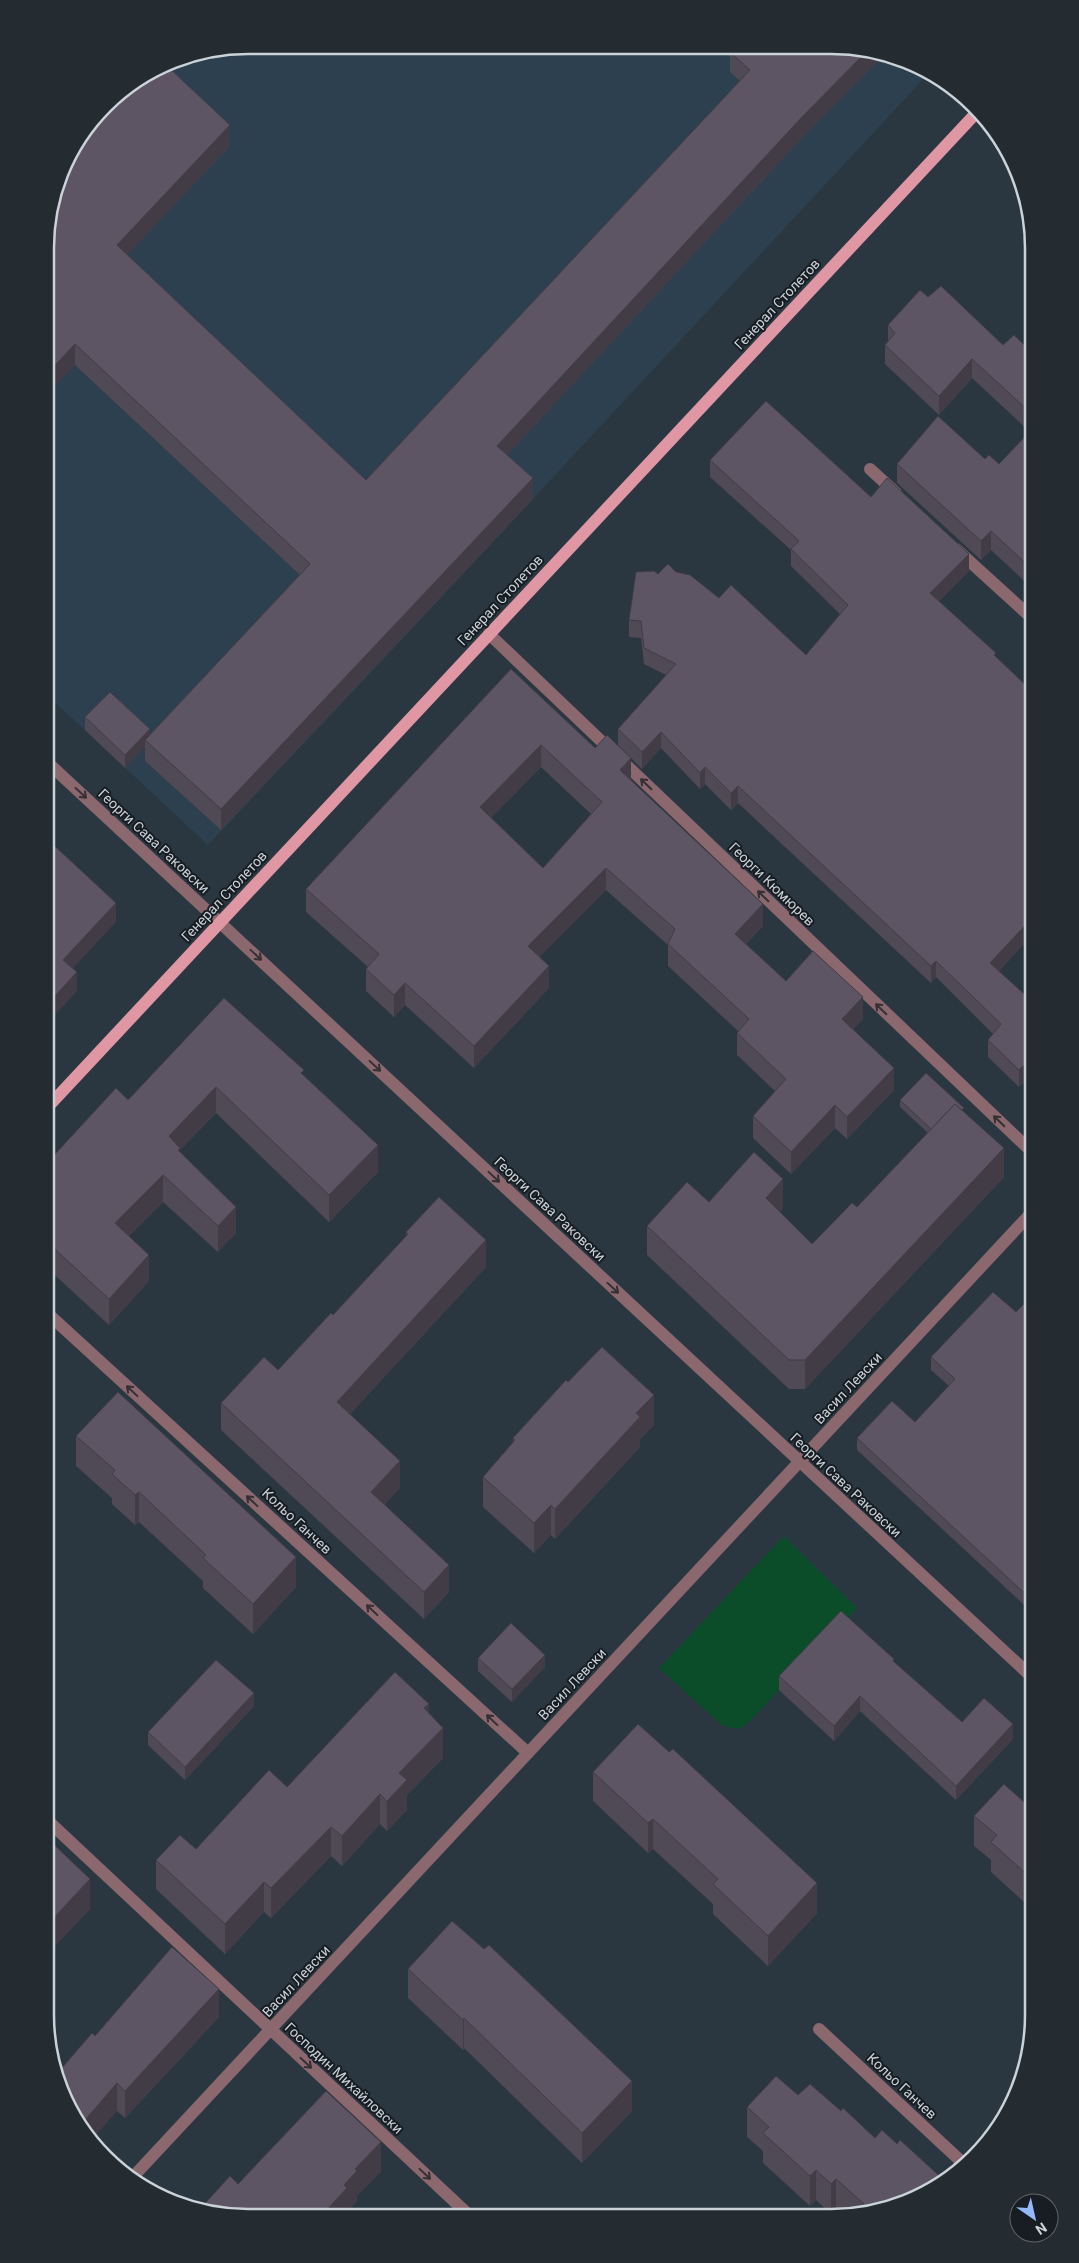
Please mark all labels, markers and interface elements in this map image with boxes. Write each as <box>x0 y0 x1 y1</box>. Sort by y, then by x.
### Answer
street label: Генерал Столетов <box>731 255 823 353</box>
street label: Генерал Столетов <box>454 551 546 649</box>
one-way arrow <box>640 778 652 790</box>
street label: Георги Сава Раковски <box>95 785 213 897</box>
one-way arrow <box>75 787 88 799</box>
street label: Георги Кюмюрев <box>726 839 818 929</box>
street label: Генерал Столетов <box>178 847 270 945</box>
one-way arrow <box>757 890 770 902</box>
one-way arrow <box>250 949 263 961</box>
one-way arrow <box>875 1003 887 1015</box>
one-way arrow <box>369 1060 381 1072</box>
one-way arrow <box>992 1115 1005 1127</box>
street label: Георги Сава Раковски <box>491 1153 609 1265</box>
one-way arrow <box>487 1171 500 1183</box>
one-way arrow <box>606 1282 619 1294</box>
street label: Васил Левски <box>811 1349 885 1427</box>
one-way arrow <box>126 1385 139 1397</box>
street label: Георги Сава Раковски <box>787 1429 905 1541</box>
street label: Кольо Ганчев <box>259 1485 335 1557</box>
one-way arrow <box>246 1495 259 1506</box>
one-way arrow <box>366 1604 378 1616</box>
street label: Васил Левски <box>535 1645 609 1723</box>
one-way arrow <box>485 1714 498 1726</box>
street label: Васил Левски <box>259 1942 333 2020</box>
street label: Господин Михайловски <box>282 2019 406 2137</box>
street label: Кольо Ганчев <box>864 2050 940 2122</box>
one-way arrow <box>300 2057 313 2068</box>
one-way arrow <box>419 2168 431 2180</box>
north arrow <box>1009 2193 1059 2243</box>
text: N <box>1033 2219 1050 2238</box>

